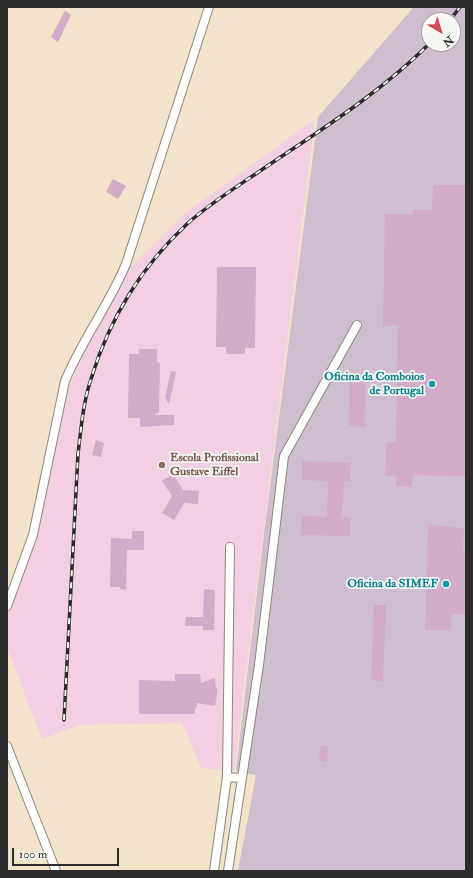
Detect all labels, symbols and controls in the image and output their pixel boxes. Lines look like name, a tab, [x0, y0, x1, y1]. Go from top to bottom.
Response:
north arrow	[421, 12, 461, 52]
text: N	[440, 33, 456, 49]
place label: Oficina da Comboios de Portugal	[324, 370, 424, 398]
marker: Oficina da Comboios de Portugal	[427, 379, 437, 389]
place label: Escola Profissional Gustave Eiffel	[170, 451, 259, 479]
marker: Escola Profissional Gustave Eiffel	[157, 460, 167, 470]
place label: Oficina da SIMEF	[347, 577, 438, 591]
marker: Oficina da SIMEF	[441, 579, 451, 589]
scale bar	[14, 840, 121, 866]
text: 100 m	[19, 847, 47, 862]

